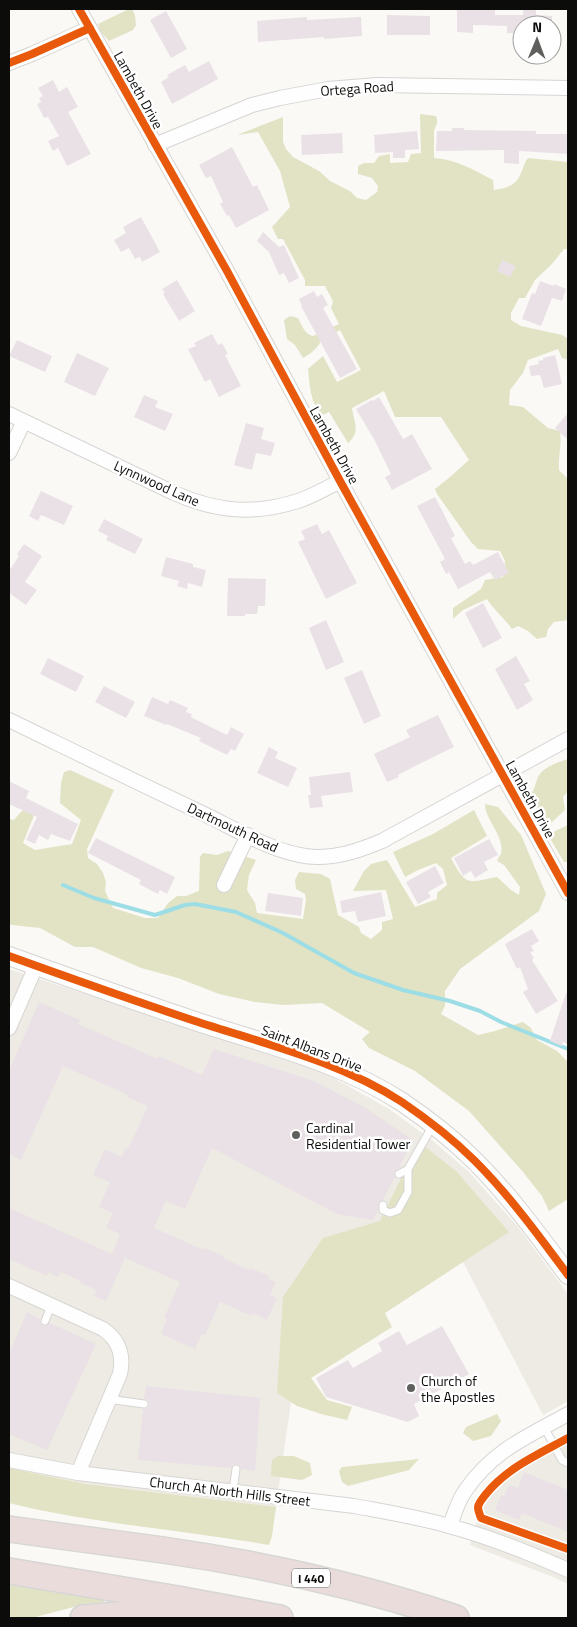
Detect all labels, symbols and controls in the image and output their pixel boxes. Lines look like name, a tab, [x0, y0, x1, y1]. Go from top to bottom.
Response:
north arrow	[512, 15, 562, 65]
text: N	[532, 16, 542, 37]
street label: Lambeth Drive	[109, 47, 169, 133]
street label: Ortega Road	[320, 75, 394, 101]
street label: Lambeth Drive	[305, 402, 365, 488]
street label: Lynnwood Lane	[111, 455, 203, 511]
street label: Lambeth Drive	[501, 756, 561, 842]
street label: Dartmouth Road	[184, 797, 282, 857]
street label: Saint Albans Drive	[258, 1019, 366, 1077]
place label: Cardinal Residential Tower	[306, 1117, 410, 1154]
marker: Cardinal Residential Tower	[290, 1129, 302, 1141]
place label: Church of the Apostles	[421, 1370, 495, 1407]
marker: Church of the Apostles	[405, 1382, 417, 1394]
street label: Church At North Hills Street	[148, 1471, 312, 1511]
road number: I 440	[292, 1569, 330, 1588]

